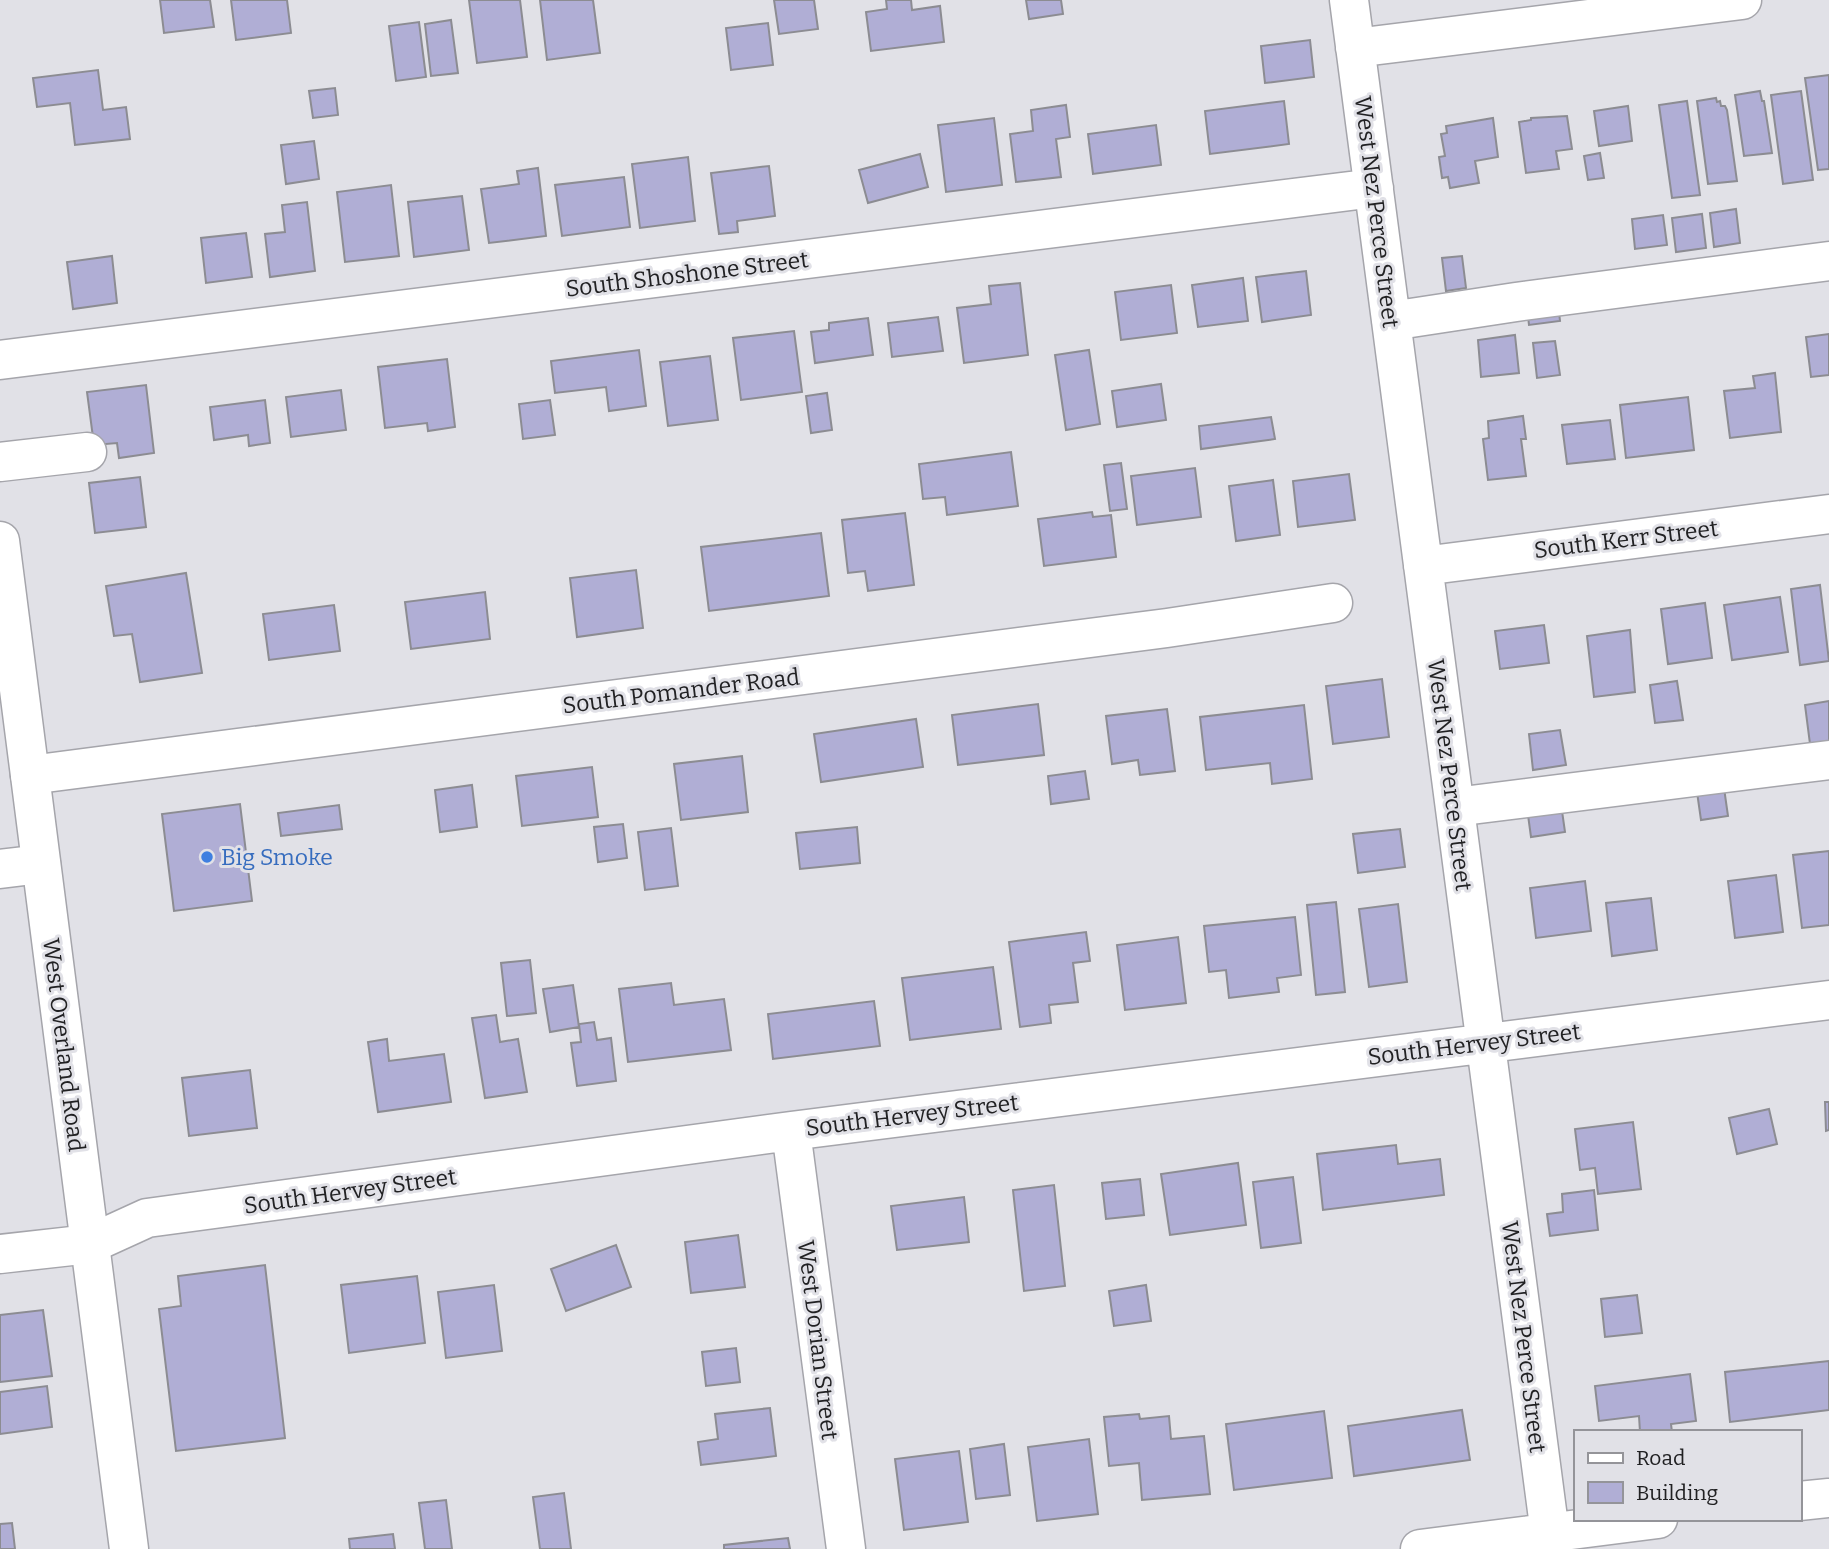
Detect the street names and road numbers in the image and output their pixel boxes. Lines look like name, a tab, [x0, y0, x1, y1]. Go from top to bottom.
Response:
street label: West Nez Perce Street	[1349, 94, 1405, 330]
street label: South Shoshone Street	[564, 245, 810, 303]
street label: South Kerr Street	[1532, 514, 1720, 564]
street label: West Nez Perce Street	[1422, 657, 1478, 893]
street label: South Pomander Road	[561, 663, 802, 719]
street label: West Overland Road	[37, 937, 91, 1154]
street label: South Hervey Street	[1366, 1017, 1582, 1071]
street label: South Hervey Street	[804, 1088, 1020, 1142]
street label: South Hervey Street	[242, 1162, 458, 1220]
street label: West Nez Perce Street	[1496, 1219, 1552, 1455]
street label: West Dorian Street	[792, 1239, 844, 1441]

